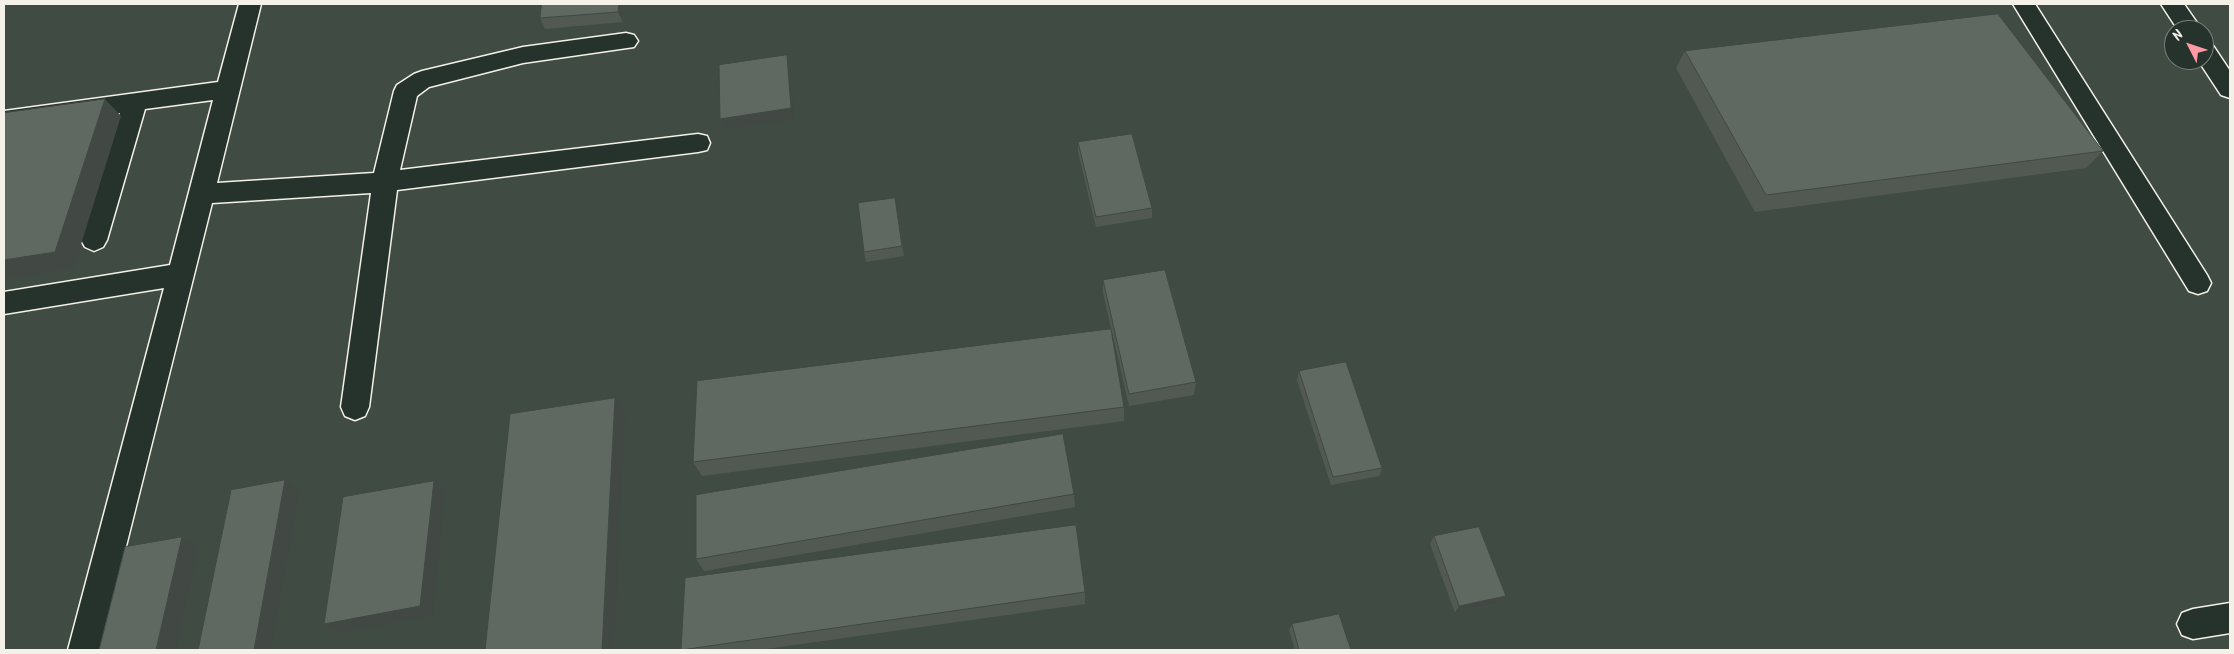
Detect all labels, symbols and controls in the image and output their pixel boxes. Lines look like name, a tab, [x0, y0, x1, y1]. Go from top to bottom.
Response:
north arrow	[2164, 20, 2214, 70]
text: N	[2167, 25, 2190, 46]

